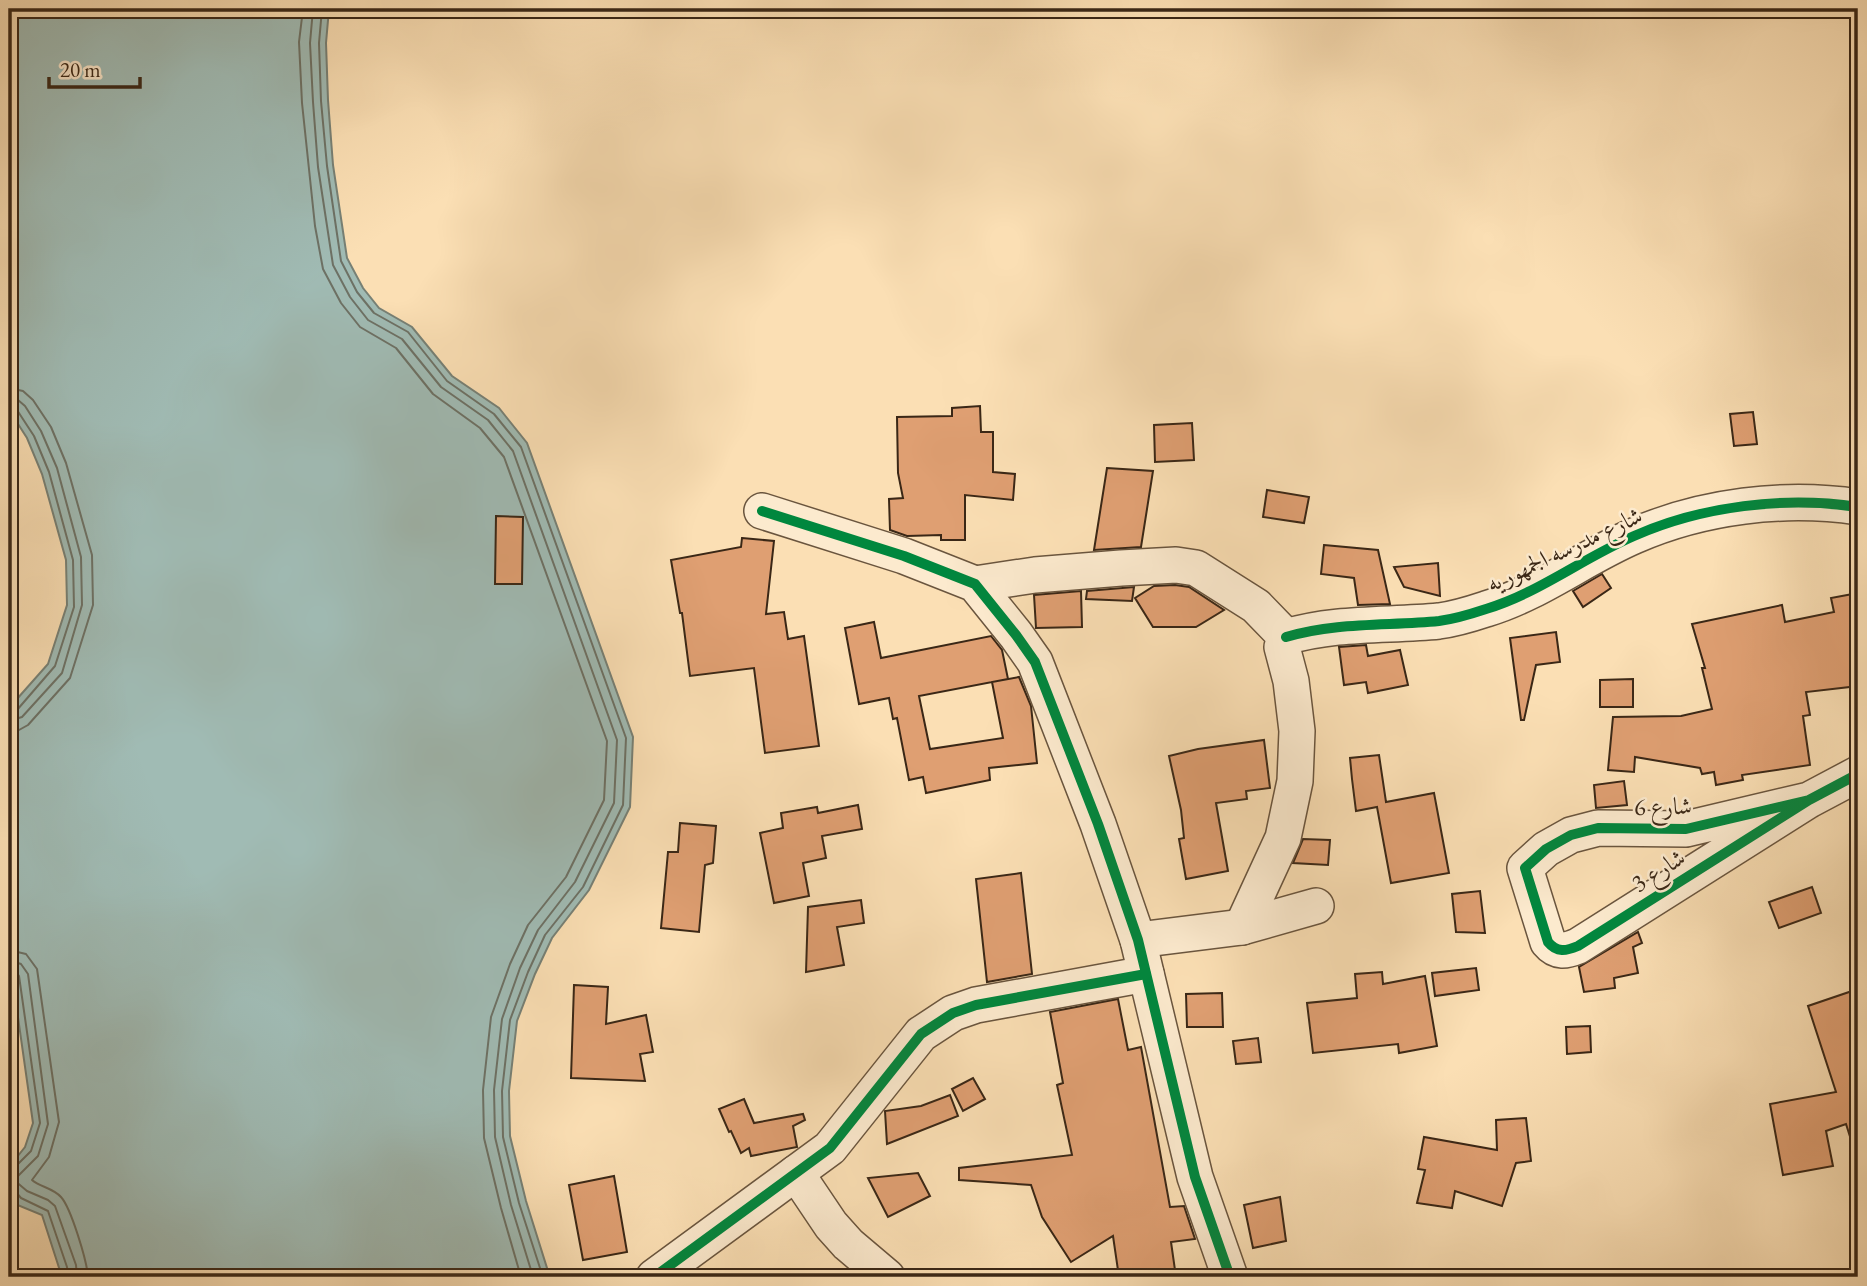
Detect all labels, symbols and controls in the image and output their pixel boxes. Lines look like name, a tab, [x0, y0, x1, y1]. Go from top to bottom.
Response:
scale bar	[49, 46, 140, 90]
text: 20 m	[60, 56, 101, 83]
street label: شارع مدرسه الجمهوريه	[1481, 499, 1649, 603]
street label: شارع 6	[1634, 790, 1692, 827]
street label: شارع 3	[1625, 841, 1693, 903]

